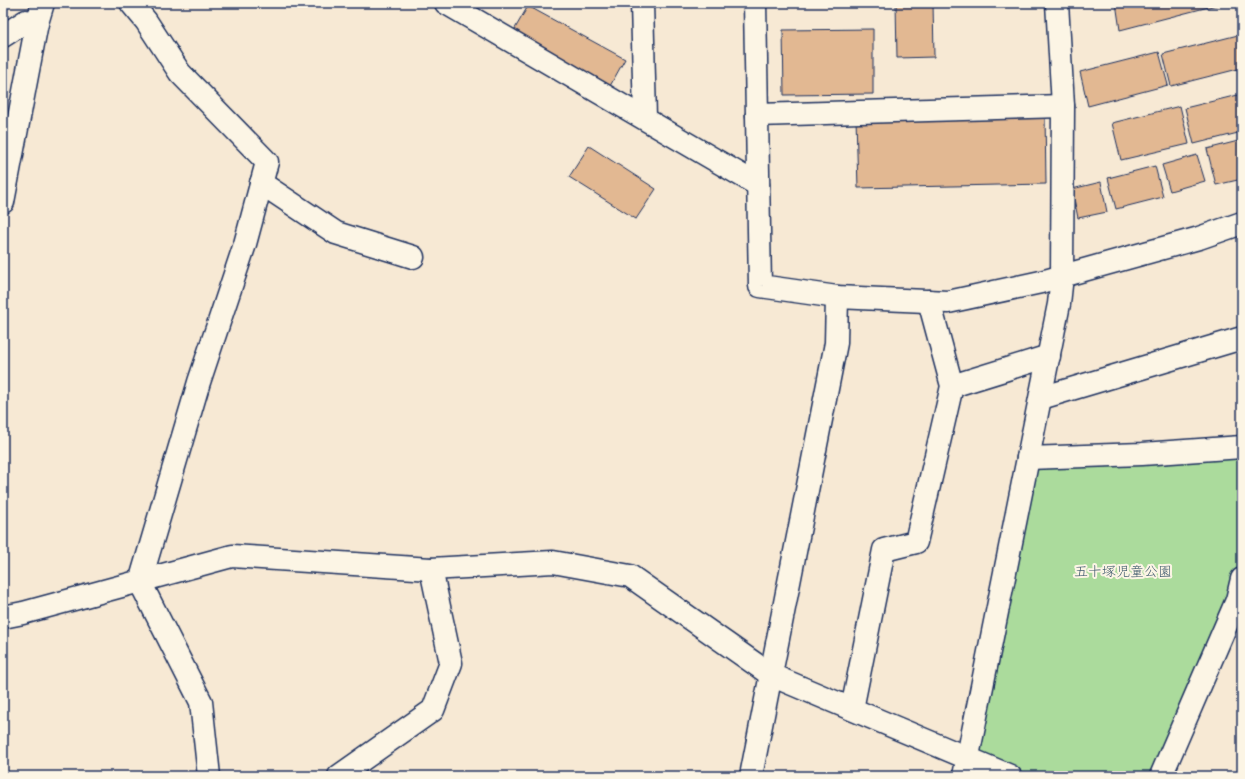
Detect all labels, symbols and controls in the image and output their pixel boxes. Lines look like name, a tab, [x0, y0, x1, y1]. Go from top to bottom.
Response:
park label: 五十塚児童公園	[1074, 562, 1172, 582]

